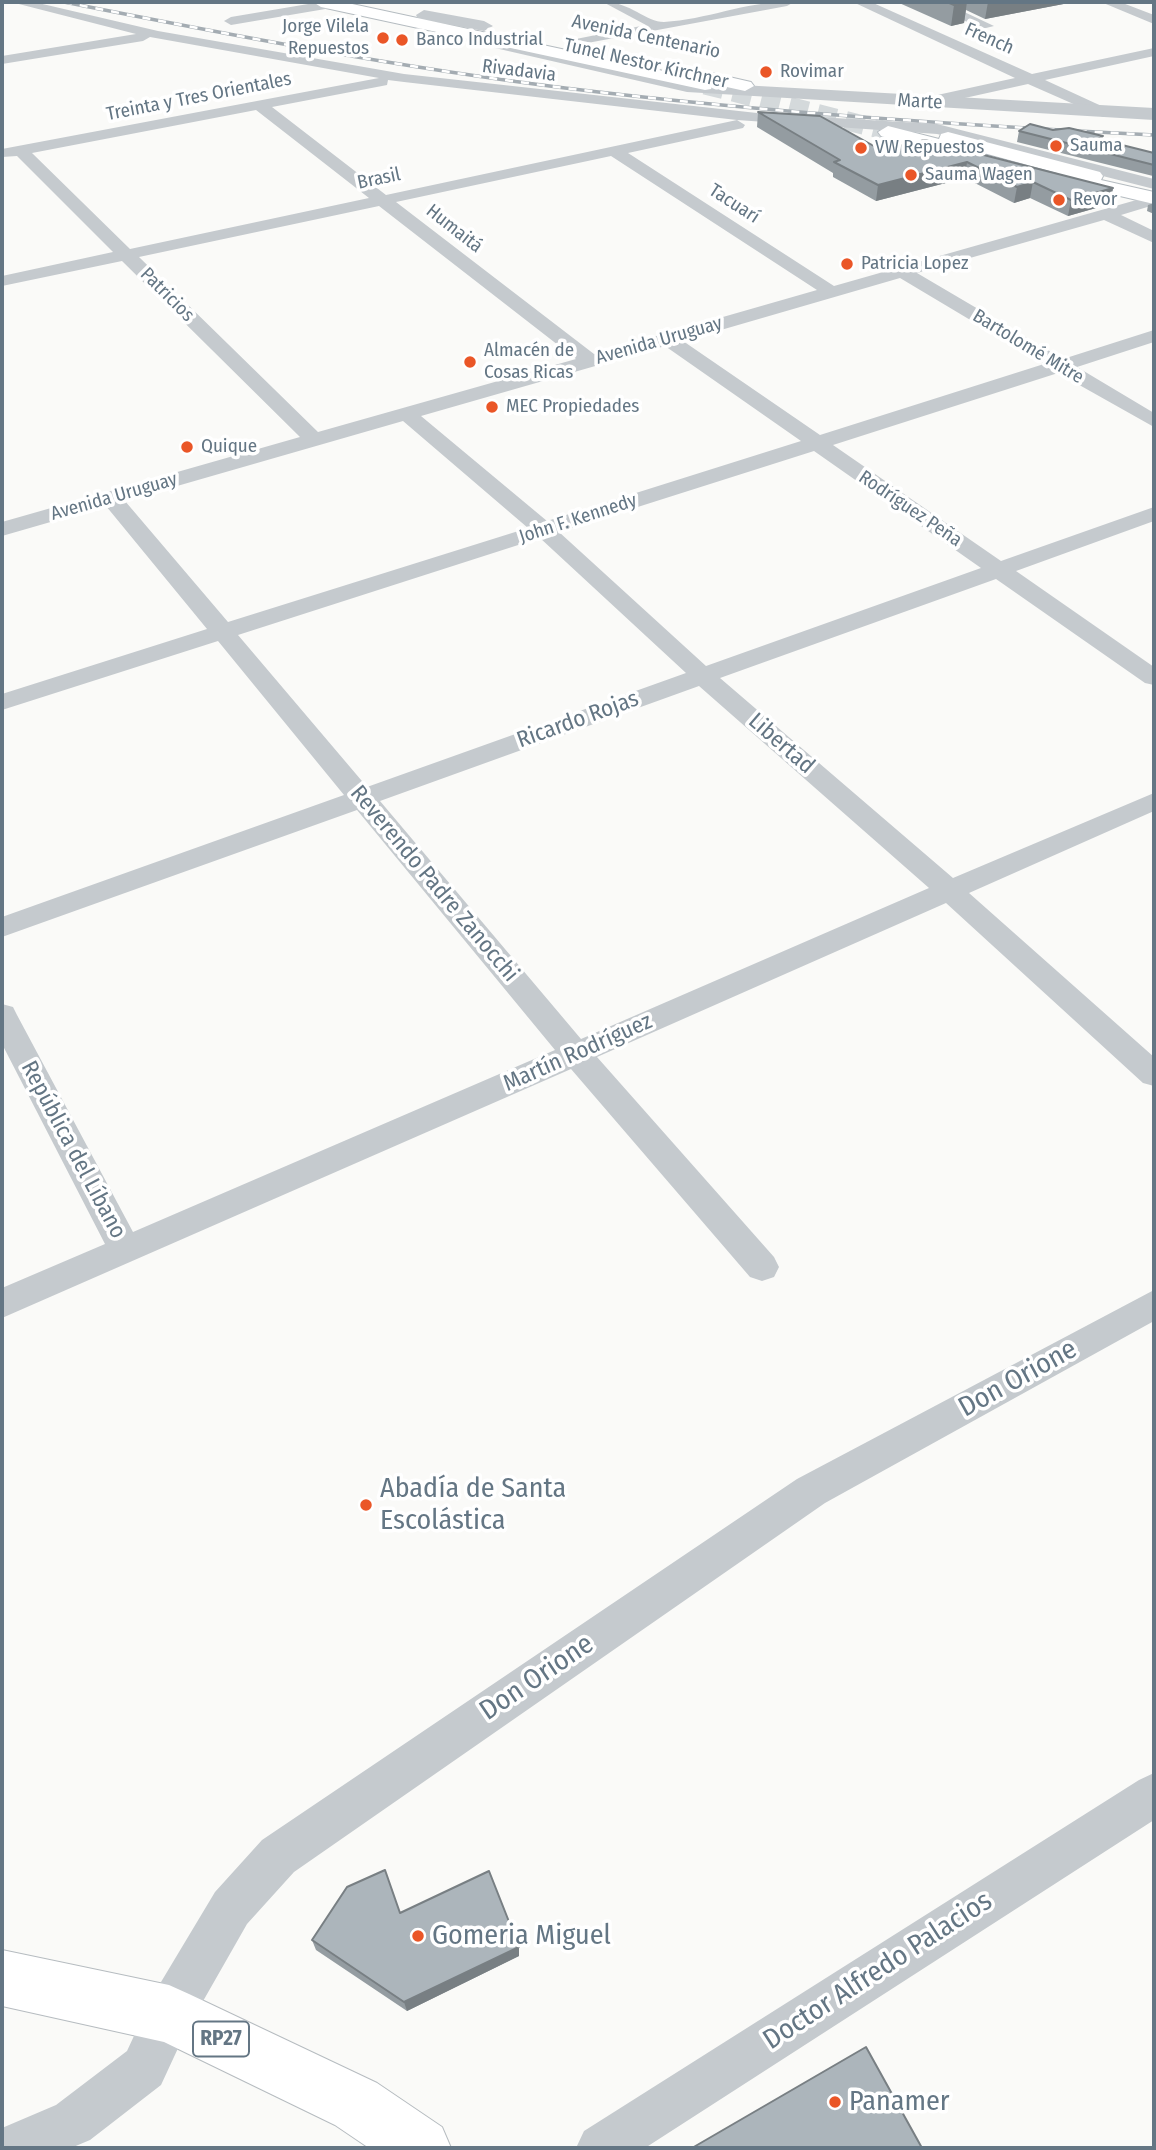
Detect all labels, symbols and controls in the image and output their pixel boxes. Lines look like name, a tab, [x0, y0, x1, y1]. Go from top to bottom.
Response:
street label: Avenida Centenario	[570, 10, 722, 64]
place label: Jorge Vilela Repuestos	[282, 16, 369, 60]
street label: French	[961, 18, 1017, 60]
place label: Banco Industrial	[416, 29, 543, 51]
marker: Jorge Vilela Repuestos	[375, 30, 391, 46]
marker: Banco Industrial	[394, 32, 410, 48]
street label: Tunel Nestor Kirchner	[562, 34, 730, 94]
street label: Rivadavia	[481, 55, 557, 87]
place label: Rovimar	[780, 61, 844, 83]
marker: Rovimar	[758, 64, 774, 80]
street label: Treinta y Tres Orientales	[105, 68, 293, 126]
street label: Marte	[897, 89, 943, 115]
place label: Sauma	[1070, 135, 1123, 157]
place label: VW Repuestos	[875, 137, 984, 159]
marker: Sauma	[1048, 138, 1064, 154]
marker: VW Repuestos	[853, 140, 869, 156]
street label: Brasil	[355, 163, 403, 195]
place label: Sauma Wagen	[925, 164, 1033, 186]
marker: Sauma Wagen	[903, 167, 919, 183]
street label: Tacuarí	[704, 179, 764, 229]
place label: Revor	[1073, 189, 1117, 211]
marker: Revor	[1051, 192, 1067, 208]
street label: Humaitá	[421, 200, 487, 258]
place label: Patricia Lopez	[861, 253, 968, 275]
marker: Patricia Lopez	[839, 256, 855, 272]
street label: Patricios	[135, 263, 199, 327]
street label: Bartolomé Mitre	[968, 305, 1088, 389]
street label: Avenida Uruguay	[593, 312, 725, 370]
place label: Almacén de Cosas Ricas	[484, 340, 574, 384]
marker: Almacén de Cosas Ricas	[462, 354, 478, 370]
place label: MEC Propiedades	[506, 396, 639, 418]
marker: MEC Propiedades	[484, 399, 500, 415]
place label: Quique	[201, 436, 257, 458]
marker: Quique	[179, 439, 195, 455]
street label: Rodríguez Peña	[854, 466, 966, 552]
street label: Avenida Uruguay	[48, 468, 180, 526]
street label: John F. Kennedy	[516, 489, 640, 549]
street label: Ricardo Rojas	[513, 685, 643, 755]
street label: Libertad	[742, 708, 820, 780]
street label: Reverendo Padre Zanocchi	[344, 780, 524, 988]
street label: Martín Rodríguez	[499, 1008, 657, 1098]
street label: República del Líbano	[15, 1057, 131, 1243]
street label: Don Orione	[953, 1333, 1083, 1425]
place label: Abadía de Santa Escolástica	[380, 1472, 566, 1538]
marker: Abadía de Santa Escolástica	[358, 1497, 374, 1513]
street label: Don Orione	[474, 1628, 600, 1728]
street label: Doctor Alfredo Palacios	[757, 1884, 999, 2058]
place label: Gomeria Miguel	[432, 1919, 611, 1953]
marker: Gomeria Miguel	[410, 1928, 426, 1944]
road number: RP27	[193, 2022, 249, 2056]
place label: Panamer	[849, 2085, 950, 2119]
marker: Panamer	[827, 2094, 843, 2110]

